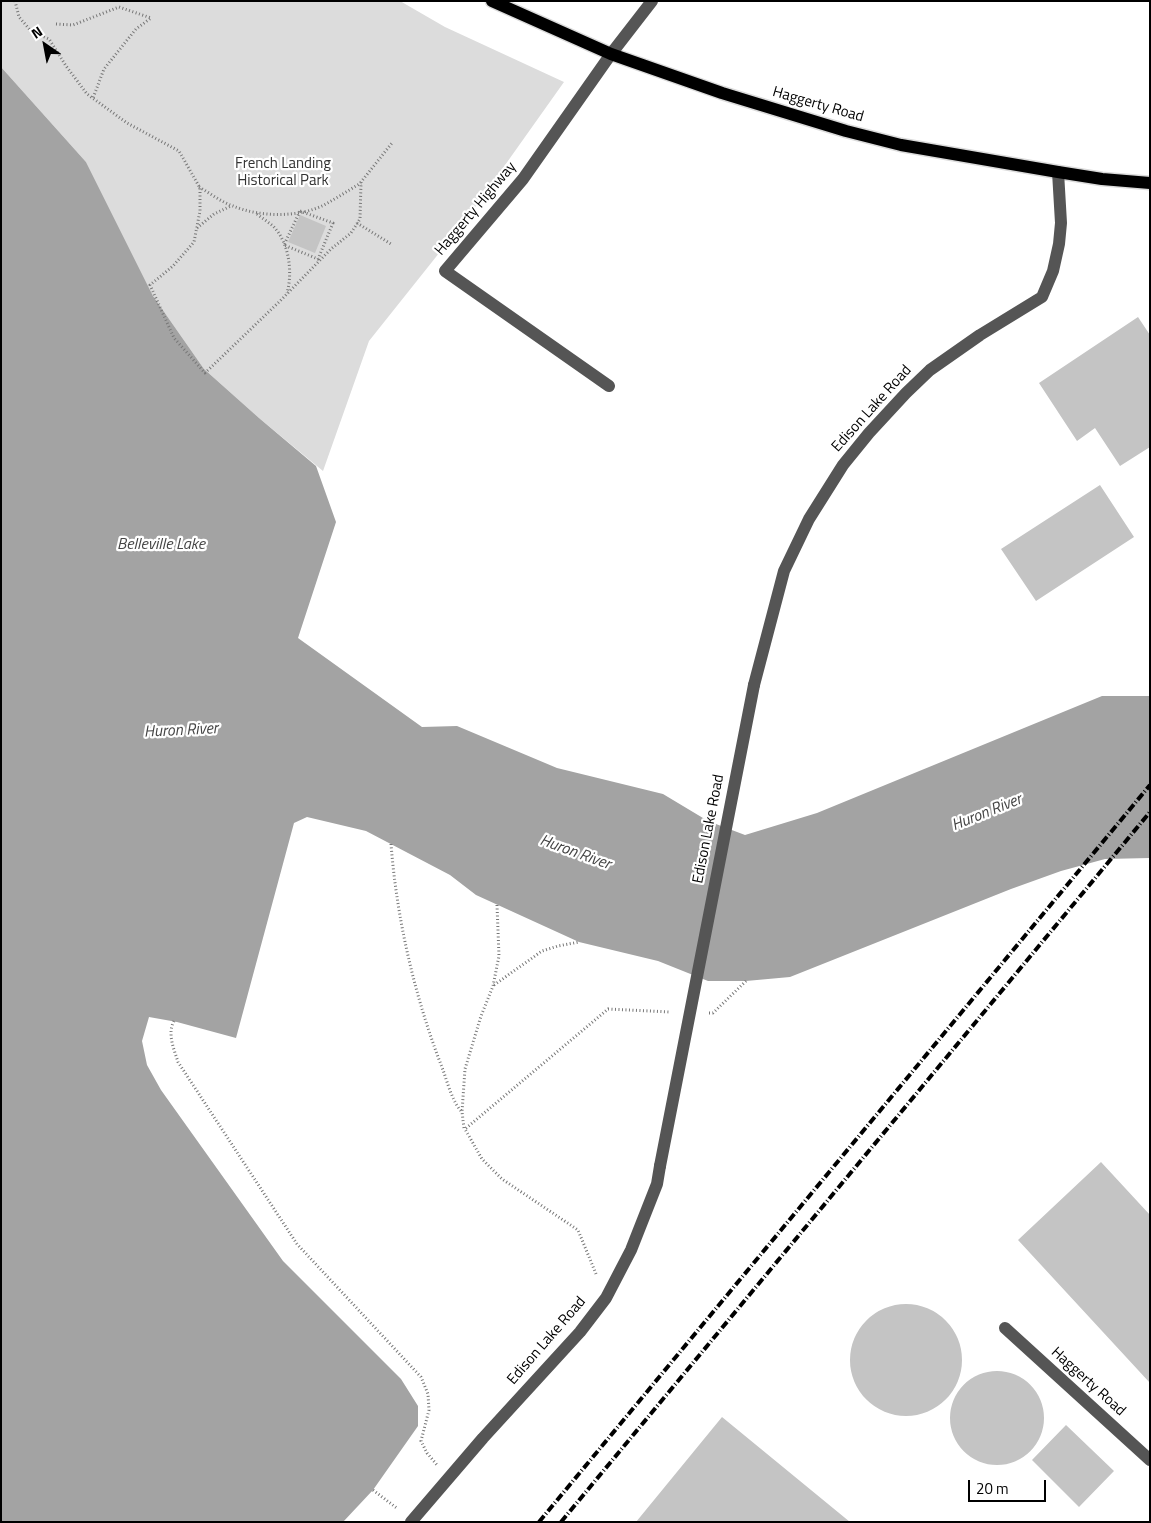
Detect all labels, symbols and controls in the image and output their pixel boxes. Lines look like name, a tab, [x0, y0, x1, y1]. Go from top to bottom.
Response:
north arrow	[20, 20, 70, 70]
text: N	[27, 21, 46, 43]
street label: Haggerty Road	[770, 83, 866, 127]
park label: French Landing Historical Park	[235, 155, 331, 190]
street label: Haggerty Highway	[432, 158, 520, 260]
street label: Edison Lake Road	[828, 362, 916, 456]
water label: Belleville Lake	[117, 535, 205, 555]
water label: Huron River	[144, 719, 218, 743]
street label: Edison Lake Road	[690, 773, 728, 885]
water label: Huron River	[949, 790, 1025, 836]
water label: Huron River	[537, 831, 613, 875]
street label: Edison Lake Road	[504, 1293, 590, 1389]
street label: Haggerty Road	[1047, 1344, 1129, 1420]
scale bar	[971, 1470, 1048, 1502]
text: 20 m	[976, 1477, 1009, 1500]

